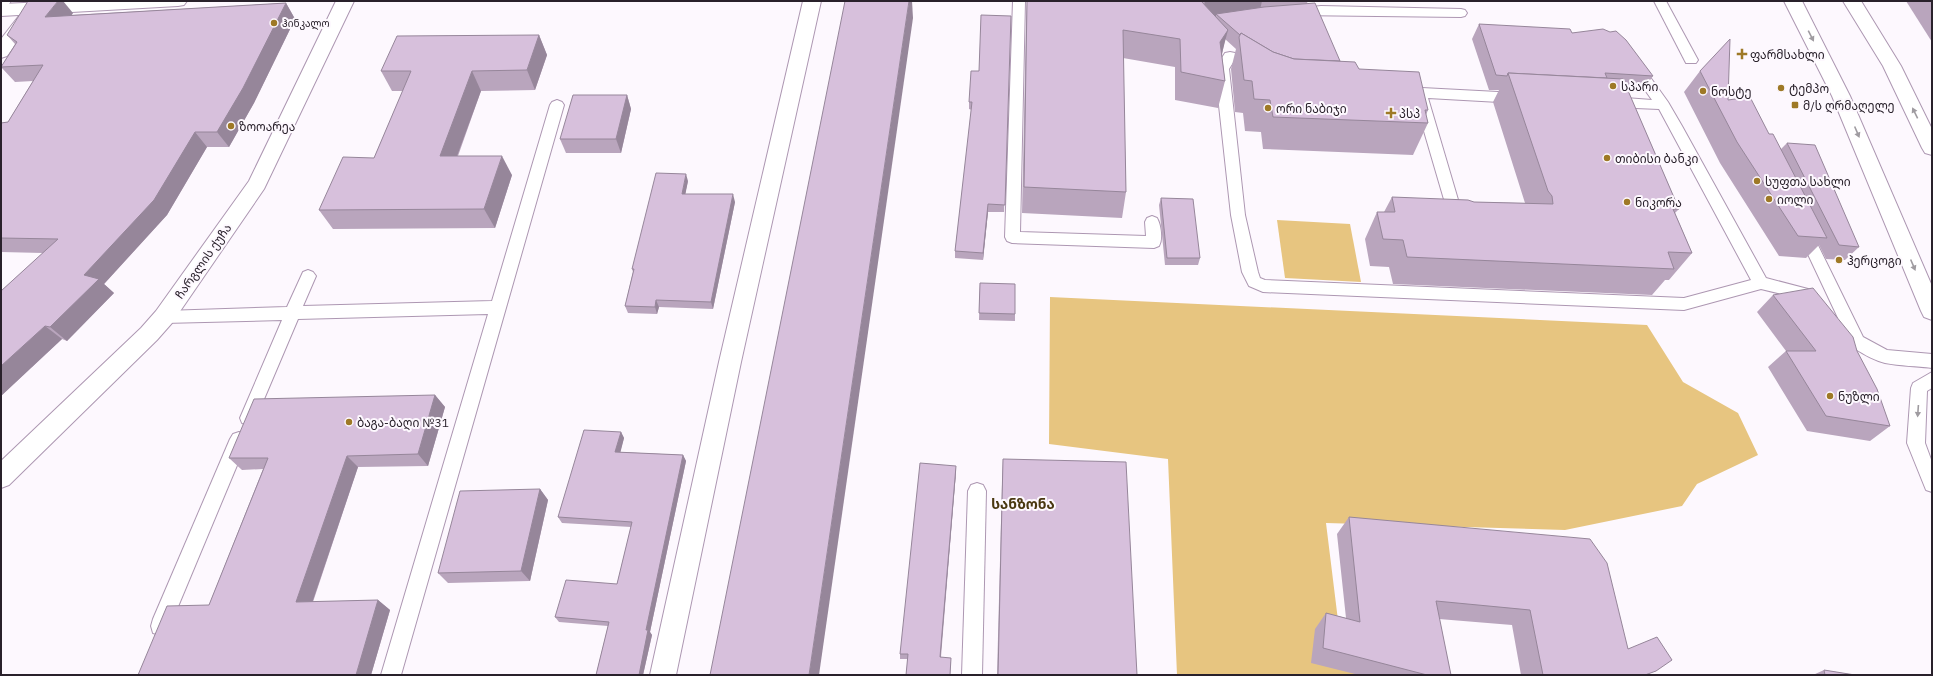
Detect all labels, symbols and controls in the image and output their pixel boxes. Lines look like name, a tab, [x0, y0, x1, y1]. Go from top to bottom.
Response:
place label: ჰინკალო	[282, 17, 330, 30]
marker: ჰინკალო	[269, 18, 279, 28]
one-way arrow	[1807, 30, 1814, 42]
place label: ფარმსახლი	[1750, 47, 1825, 63]
marker: ფარმსახლი	[1737, 49, 1747, 59]
place label: სპარი	[1621, 79, 1658, 94]
marker: სპარი	[1608, 81, 1618, 91]
place label: ტემპო	[1789, 81, 1829, 96]
marker: ტემპო	[1776, 83, 1786, 93]
place label: ნოსტე	[1711, 84, 1751, 99]
marker: ნოსტე	[1698, 86, 1708, 96]
place label: მ/ს ღრმაღელე	[1803, 98, 1895, 114]
marker: მ/ს ღრმაღელე	[1790, 100, 1800, 110]
place label: ორი ნაბიჯი	[1276, 101, 1347, 116]
marker: ორი ნაბიჯი	[1263, 103, 1273, 113]
place label: პსპ	[1399, 106, 1420, 121]
one-way arrow	[1912, 107, 1918, 119]
marker: პსპ	[1386, 108, 1396, 118]
place label: ზოოარეა	[239, 119, 295, 134]
marker: ზოოარეა	[226, 121, 236, 131]
one-way arrow	[1853, 126, 1860, 138]
place label: თიბისი ბანკი	[1615, 151, 1699, 166]
marker: თიბისი ბანკი	[1602, 153, 1612, 163]
place label: სუფთა სახლი	[1765, 174, 1851, 190]
marker: სუფთა სახლი	[1752, 176, 1762, 186]
place label: იოლი	[1777, 192, 1814, 208]
marker: იოლი	[1764, 194, 1774, 204]
place label: ნიკორა	[1635, 195, 1682, 210]
marker: ნიკორა	[1622, 197, 1632, 207]
street label: ჩარგლის ქუჩა	[172, 221, 235, 302]
place label: ჰერცოგი	[1847, 253, 1902, 268]
marker: ჰერცოგი	[1834, 255, 1844, 265]
one-way arrow	[1910, 259, 1916, 271]
place label: ნუზლი	[1838, 389, 1880, 405]
marker: ნუზლი	[1825, 391, 1835, 401]
one-way arrow	[1914, 405, 1921, 417]
place label: ბაგა-ბაღი №31	[357, 415, 449, 431]
marker: ბაგა-ბაღი №31	[344, 417, 354, 427]
district label: სანზონა	[991, 495, 1055, 513]

